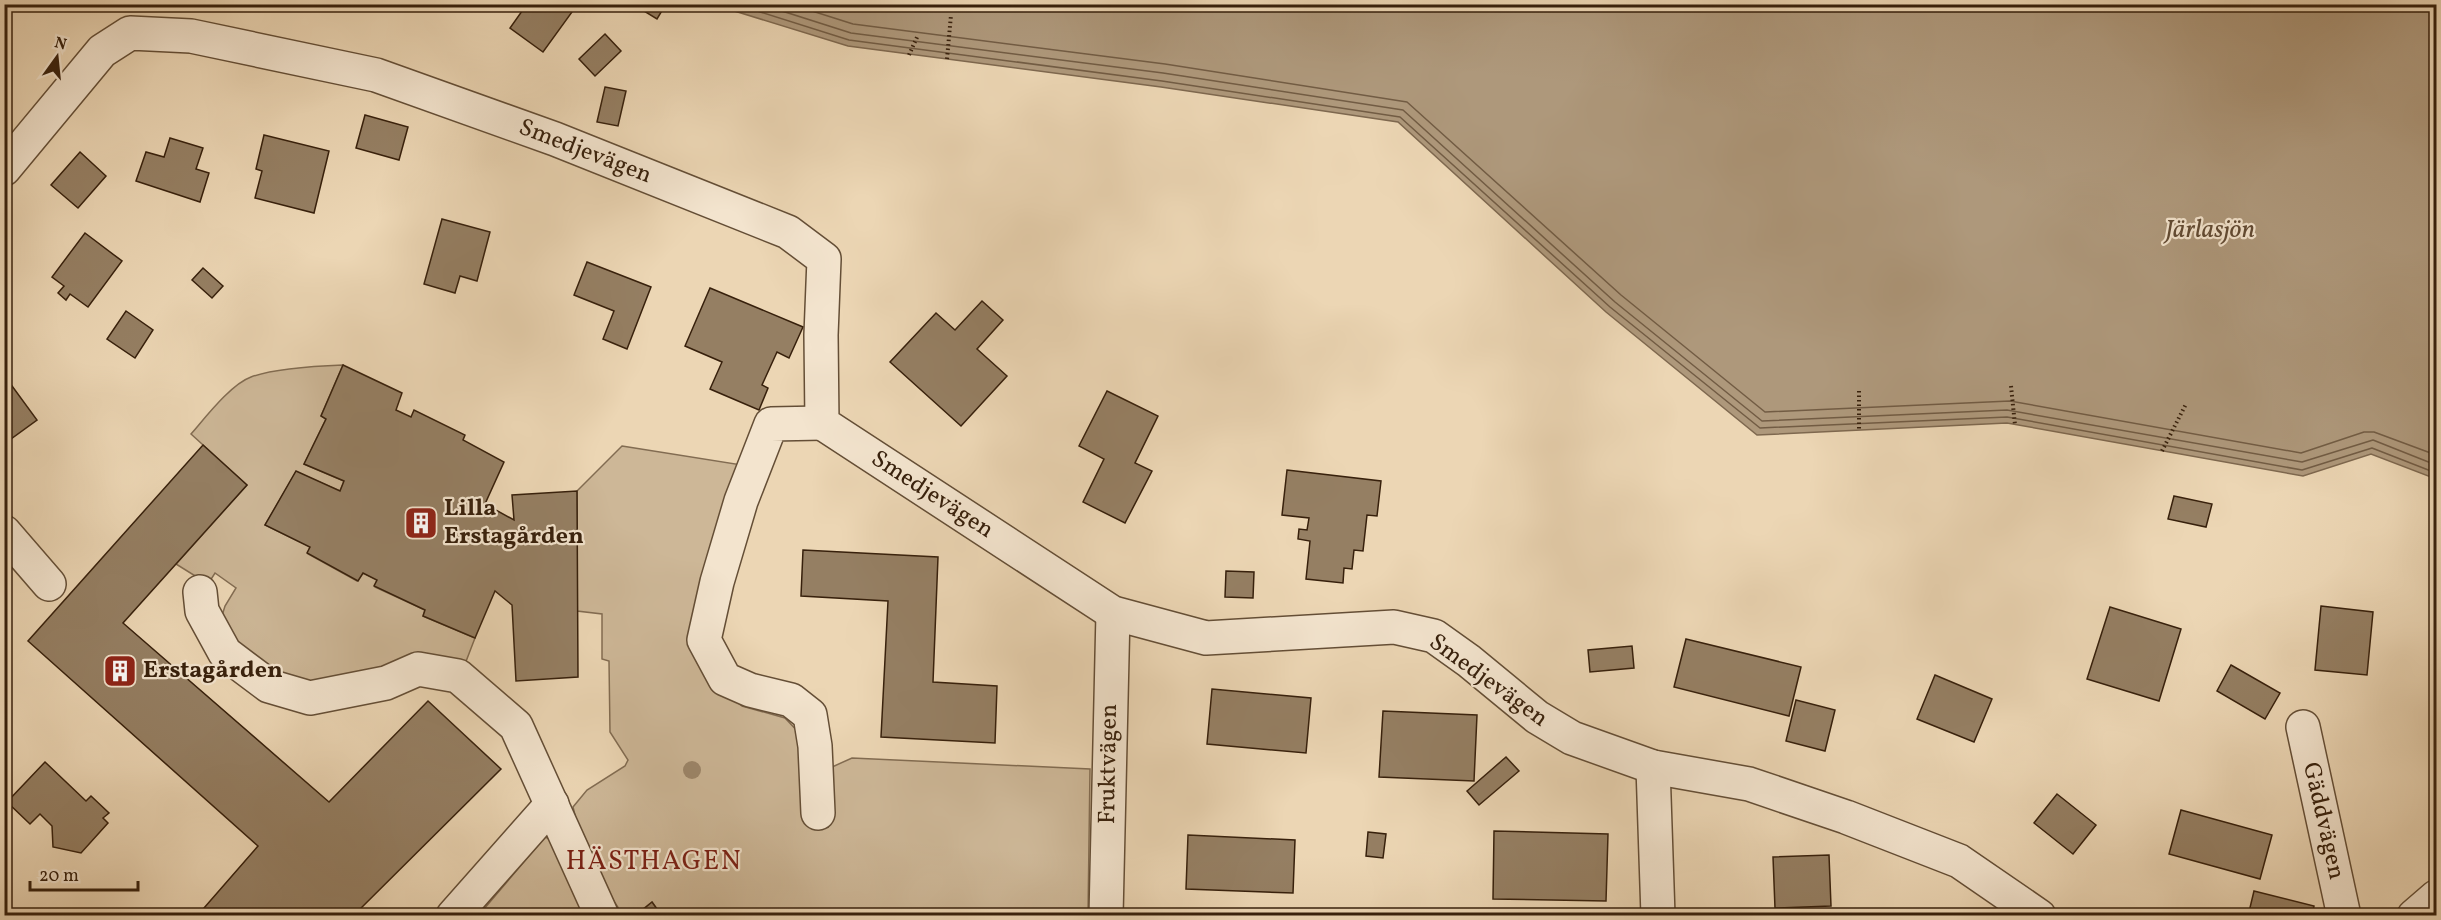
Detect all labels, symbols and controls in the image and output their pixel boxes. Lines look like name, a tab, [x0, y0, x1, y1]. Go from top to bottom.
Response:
north arrow	[27, 27, 87, 87]
text: N	[52, 32, 69, 57]
street label: Smedjevägen	[514, 111, 656, 193]
water label: Järlasjön	[2162, 212, 2255, 248]
street label: Smedjevägen	[864, 443, 1000, 547]
place label: Lilla Erstagården	[444, 492, 584, 554]
building icon: Lilla Erstagården	[403, 505, 439, 541]
street label: Smedjevägen	[1421, 626, 1555, 736]
building icon: Erstagården	[102, 653, 138, 689]
place label: Erstagården	[143, 654, 283, 688]
street label: Fruktvägen	[1091, 703, 1127, 825]
street label: Gäddvägen	[2293, 759, 2353, 883]
district label: HÄSTHAGEN	[566, 843, 742, 881]
scale bar	[30, 854, 138, 892]
text: 20 m	[39, 864, 79, 889]

